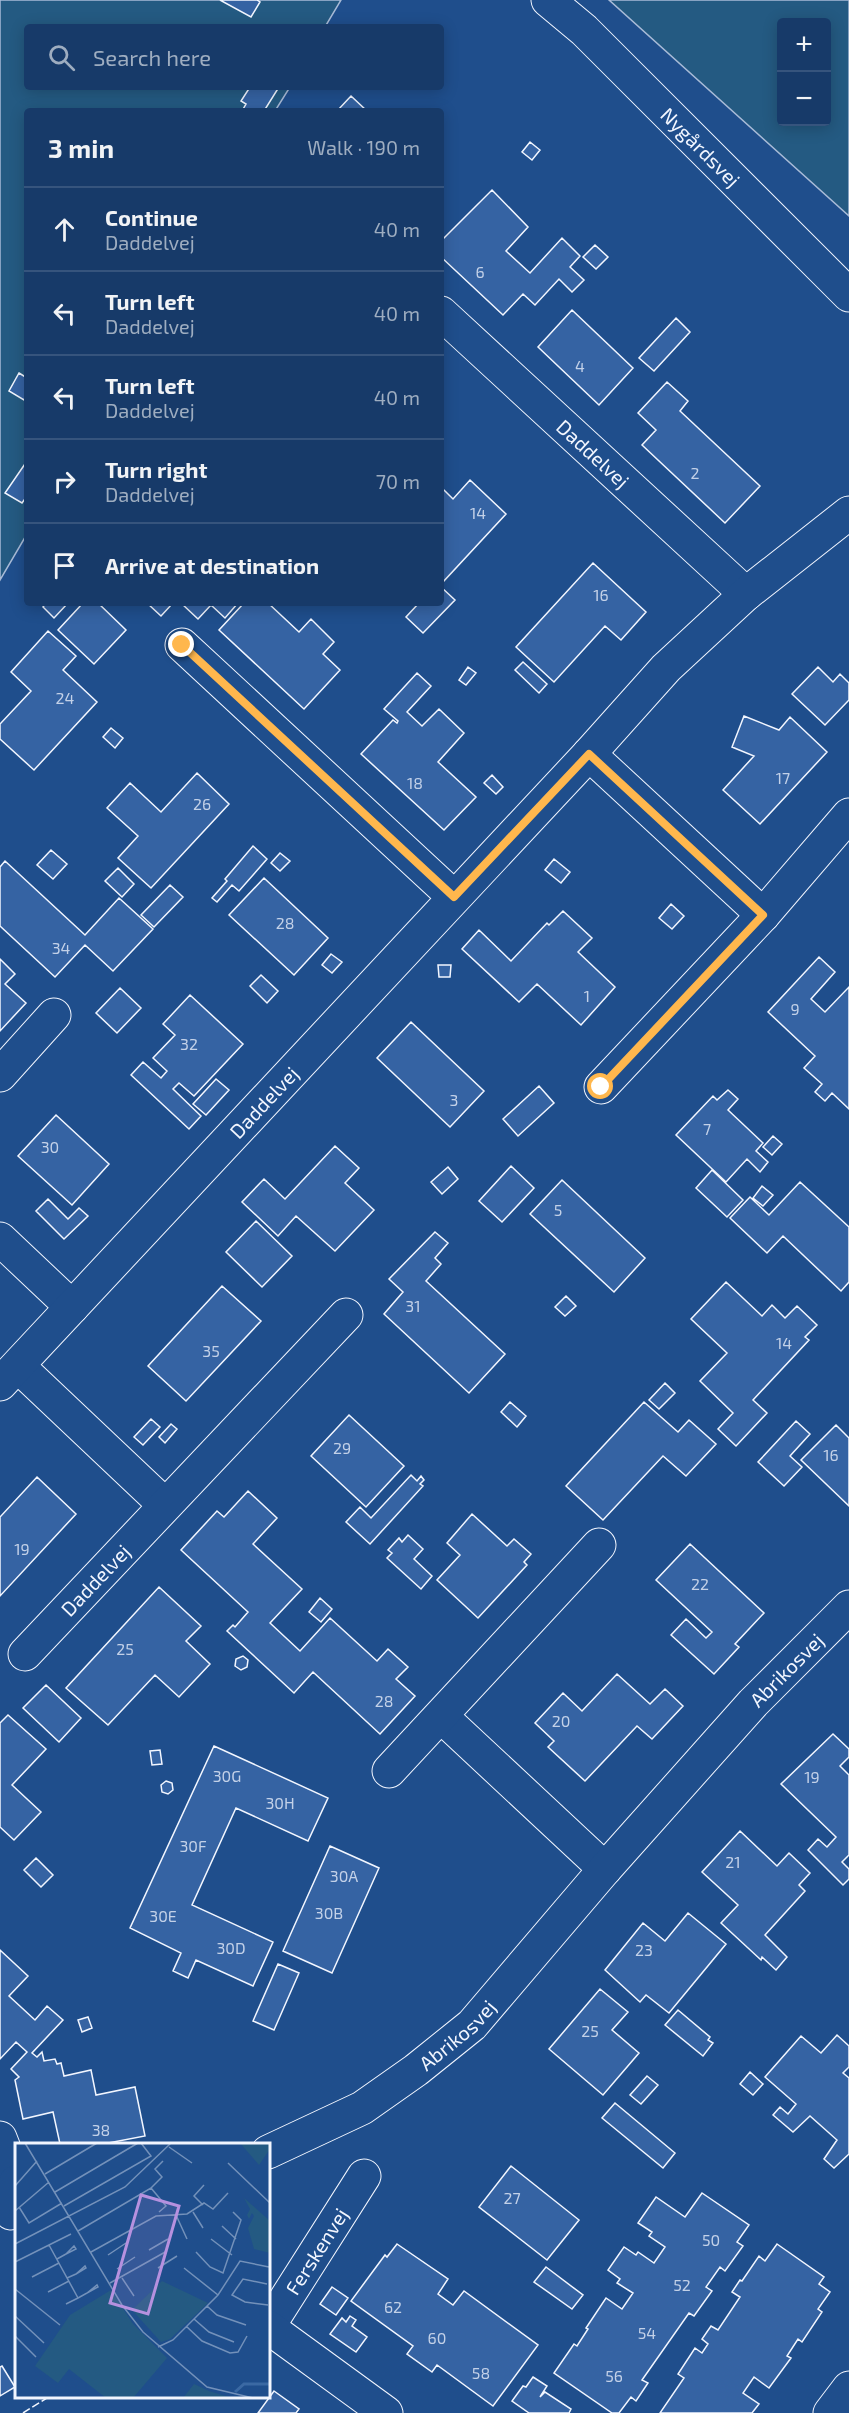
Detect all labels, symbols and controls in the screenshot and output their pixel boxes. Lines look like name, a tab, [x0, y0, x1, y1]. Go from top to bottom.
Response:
map controls	[777, 18, 831, 126]
button: +	[777, 18, 831, 72]
search box	[24, 24, 444, 90]
icon: search	[45, 41, 78, 74]
text: Search here	[93, 44, 211, 70]
button: −	[777, 72, 831, 126]
street label: Nygårdsvej	[656, 102, 745, 191]
text: 3 min	[48, 132, 114, 163]
text: Walk · 190 m	[307, 135, 420, 159]
text: Continue	[105, 204, 198, 230]
icon: ahead	[48, 213, 81, 246]
text: 40 m	[374, 217, 420, 241]
text: Daddelvej	[105, 230, 195, 254]
house number: 6	[475, 262, 485, 281]
text: Turn left	[105, 288, 194, 314]
icon: left	[48, 297, 81, 330]
text: 40 m	[374, 301, 420, 325]
text: Daddelvej	[105, 314, 195, 338]
house number: 4	[575, 356, 585, 375]
text: Turn left	[105, 372, 194, 398]
icon: left	[48, 381, 81, 414]
text: 40 m	[374, 385, 420, 409]
text: Daddelvej	[105, 398, 195, 422]
street label: Daddelvej	[552, 414, 634, 492]
text: Turn right	[105, 456, 207, 482]
house number: 2	[691, 463, 700, 482]
icon: right	[48, 465, 81, 498]
text: 70 m	[376, 469, 420, 493]
text: Daddelvej	[105, 482, 195, 506]
house number: 14	[470, 503, 486, 522]
icon: arrive	[48, 549, 81, 582]
text: Arrive at destination	[105, 552, 319, 578]
house number: 16	[593, 585, 609, 604]
route end	[168, 631, 194, 657]
house number: 24	[56, 688, 75, 707]
house number: 17	[776, 768, 790, 787]
house number: 18	[407, 773, 423, 792]
house number: 26	[193, 794, 211, 813]
house number: 28	[276, 913, 294, 932]
house number: 34	[52, 938, 71, 957]
house number: 1	[584, 986, 590, 1005]
house number: 9	[790, 999, 800, 1018]
house number: 32	[180, 1034, 198, 1053]
street label: Daddelvej	[224, 1061, 303, 1143]
route start	[587, 1073, 613, 1099]
house number: 3	[450, 1090, 458, 1109]
house number: 7	[703, 1119, 711, 1138]
house number: 30	[41, 1137, 59, 1156]
house number: 5	[554, 1200, 562, 1219]
house number: 31	[405, 1296, 421, 1315]
house number: 14	[776, 1333, 792, 1352]
house number: 35	[202, 1341, 220, 1360]
house number: 29	[333, 1438, 351, 1457]
house number: 16	[823, 1445, 839, 1464]
house number: 19	[14, 1539, 30, 1558]
street label: Daddelvej	[56, 1539, 135, 1621]
house number: 22	[691, 1574, 709, 1593]
street label: Abrikosvej	[744, 1628, 828, 1712]
house number: 25	[116, 1639, 134, 1658]
house number: 28	[375, 1691, 393, 1710]
house number: 20	[552, 1711, 570, 1730]
house number: 30G	[213, 1766, 241, 1785]
house number: 19	[804, 1767, 820, 1786]
house number: 30H	[265, 1793, 295, 1812]
house number: 30F	[179, 1836, 207, 1855]
house number: 21	[725, 1852, 741, 1871]
house number: 30A	[330, 1866, 358, 1885]
house number: 30B	[315, 1903, 343, 1922]
house number: 30E	[149, 1906, 177, 1925]
house number: 30D	[216, 1938, 246, 1957]
house number: 23	[635, 1940, 653, 1959]
street label: Abrikosvej	[414, 1995, 500, 2075]
house number: 25	[581, 2021, 599, 2040]
house number: 38	[92, 2120, 110, 2139]
inset map	[15, 2143, 270, 2398]
house number: 27	[503, 2188, 521, 2207]
street label: Ferskenvej	[280, 2203, 353, 2299]
house number: 50	[702, 2230, 720, 2249]
house number: 52	[673, 2275, 691, 2294]
house number: 62	[384, 2297, 402, 2316]
house number: 54	[638, 2323, 656, 2342]
house number: 60	[428, 2328, 446, 2347]
house number: 58	[472, 2363, 490, 2382]
house number: 56	[605, 2366, 623, 2385]

